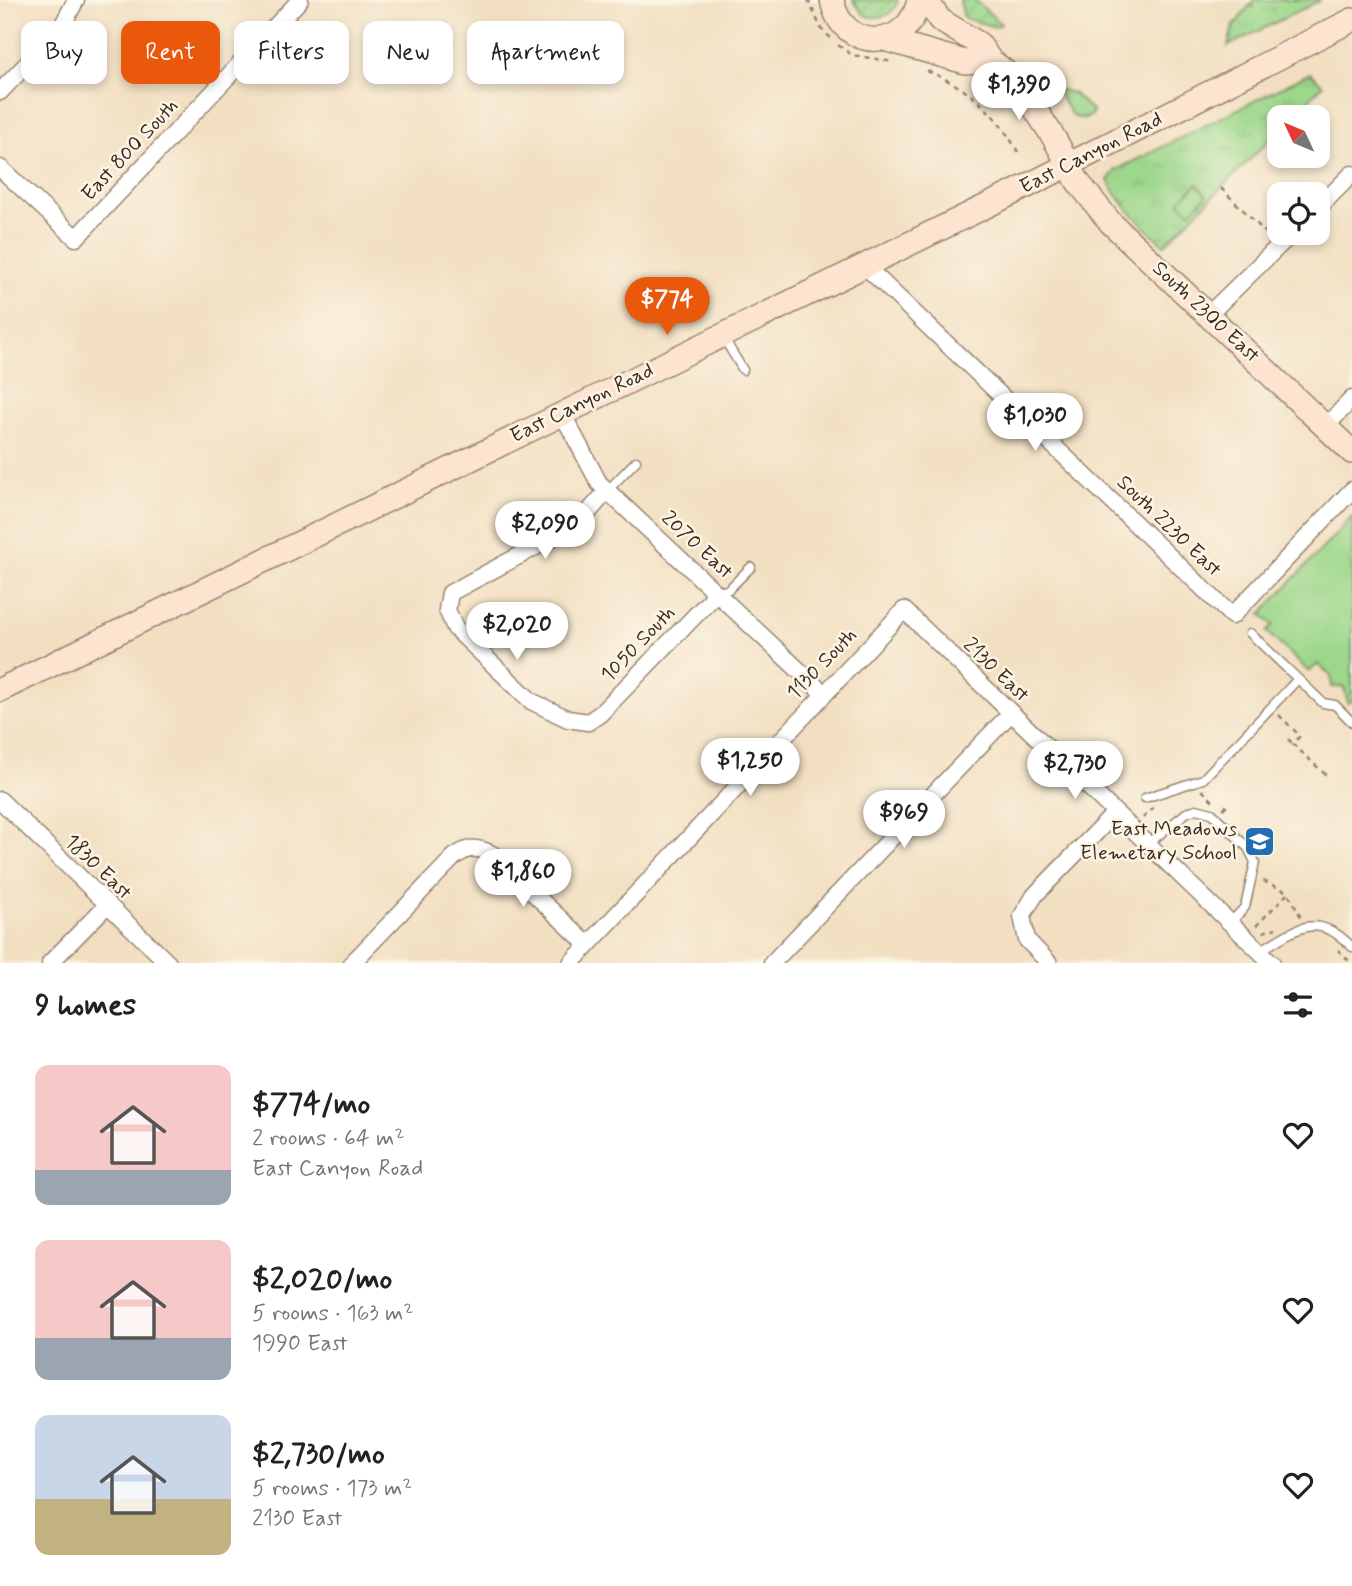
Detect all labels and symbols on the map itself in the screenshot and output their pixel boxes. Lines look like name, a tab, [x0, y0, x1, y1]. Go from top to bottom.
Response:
pin: $1,390	[962, 62, 1076, 122]
street label: East 800 South	[75, 93, 185, 207]
street label: East Canyon Road	[1015, 105, 1167, 201]
north arrow	[1267, 105, 1330, 168]
street label: South 2300 East	[1146, 255, 1266, 369]
pin: $774	[626, 278, 708, 337]
street label: East Canyon Road	[506, 356, 658, 450]
pin: $1,030	[978, 393, 1092, 453]
street label: South 2230 East	[1110, 469, 1228, 584]
pin: $2,090	[488, 502, 602, 561]
street label: 2070 East	[655, 505, 739, 586]
street label: 1050 South	[595, 600, 681, 688]
pin: $2,020	[460, 602, 574, 662]
street label: 1130 South	[781, 622, 863, 706]
street label: 2130 East	[957, 631, 1036, 709]
pin: $1,250	[693, 738, 807, 798]
pin: $2,730	[1018, 742, 1132, 801]
pin: $969	[863, 790, 945, 850]
place label: East Meadows Elemetary School	[1080, 815, 1237, 867]
school or university icon: East Meadows Elemetary School	[1243, 824, 1277, 858]
street label: 1830 East	[58, 828, 138, 907]
pin: $1,860	[466, 850, 580, 909]

